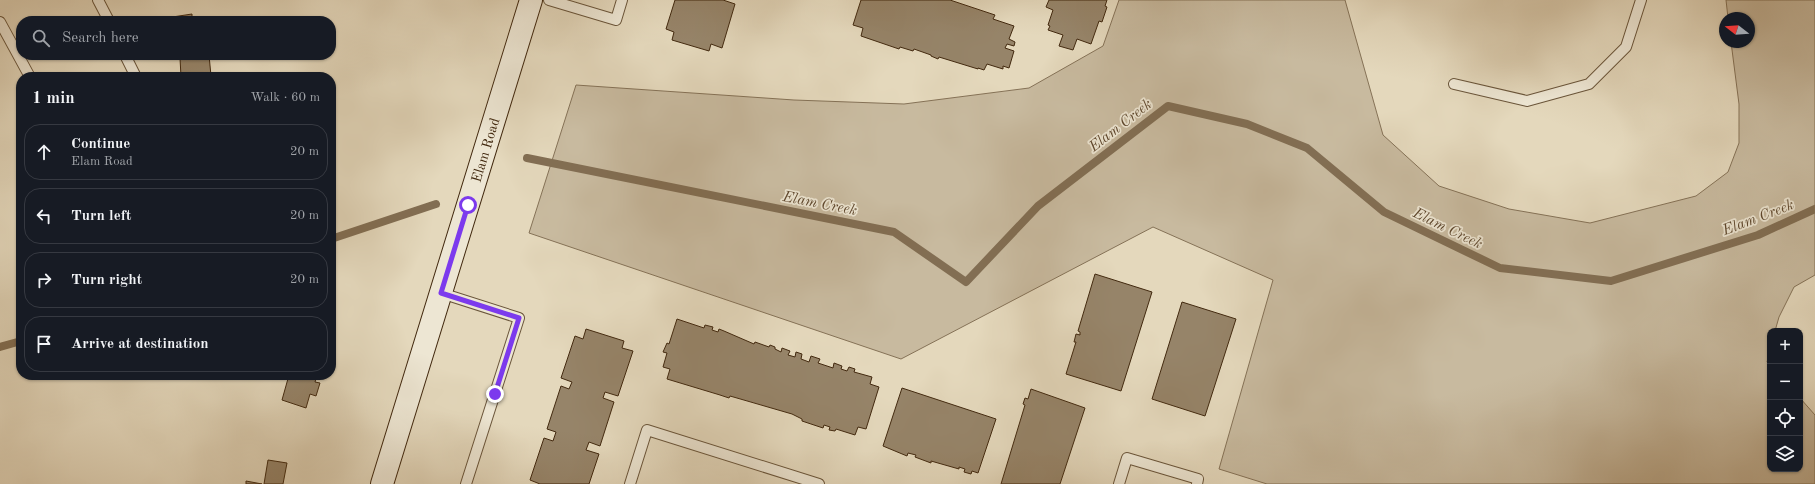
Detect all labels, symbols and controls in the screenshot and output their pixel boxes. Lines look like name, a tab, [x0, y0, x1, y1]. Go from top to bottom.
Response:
north arrow	[1719, 12, 1755, 48]
search box	[16, 16, 336, 60]
icon: search	[30, 27, 52, 49]
text: Search here	[62, 31, 139, 46]
text: 1 min	[32, 90, 75, 107]
text: Walk · 60 m	[251, 91, 320, 104]
water label: Elam Creek	[1086, 97, 1155, 156]
street label: Elam Road	[470, 116, 502, 184]
text: Continue	[71, 137, 130, 152]
icon: ahead	[33, 141, 55, 163]
text: 20 m	[290, 145, 319, 158]
text: Elam Road	[71, 155, 133, 168]
water label: Elam Creek	[780, 190, 858, 219]
route start	[459, 196, 477, 214]
water label: Elam Creek	[1720, 198, 1796, 239]
icon: left	[33, 205, 55, 227]
water label: Elam Creek	[1409, 206, 1484, 253]
text: Turn left	[71, 209, 131, 224]
text: 20 m	[290, 209, 319, 222]
icon: right	[33, 269, 55, 291]
text: Turn right	[71, 273, 142, 288]
text: 20 m	[290, 273, 319, 286]
map controls	[1767, 328, 1803, 472]
button: +	[1767, 328, 1803, 364]
icon: arrive	[33, 333, 55, 355]
text: Arrive at destination	[71, 337, 209, 352]
button: −	[1767, 364, 1803, 400]
route end	[486, 385, 504, 403]
button: locate	[1767, 400, 1803, 436]
button: layers	[1767, 436, 1803, 472]

